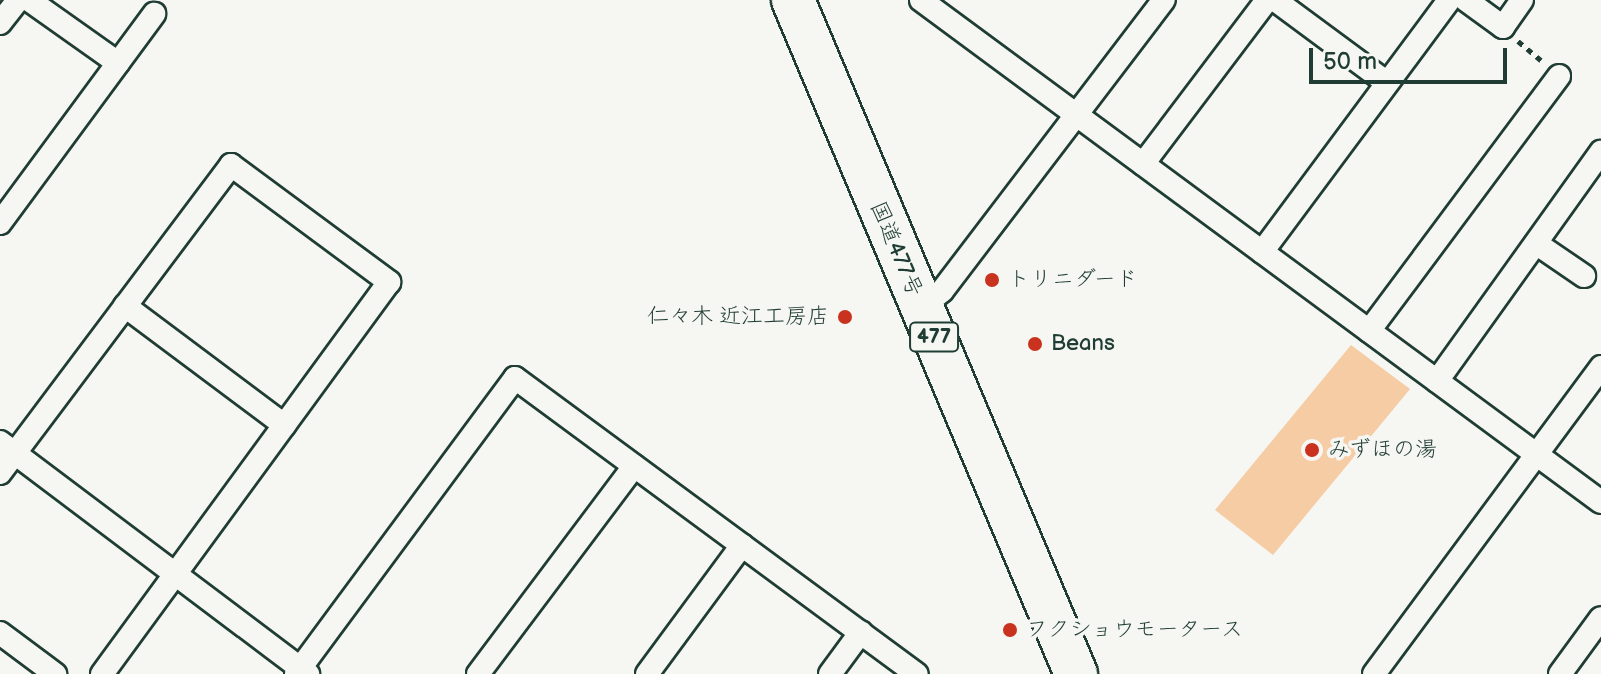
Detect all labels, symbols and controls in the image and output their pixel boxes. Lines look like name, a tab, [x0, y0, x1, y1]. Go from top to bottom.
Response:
scale bar	[1313, 32, 1511, 82]
text: 50 m	[1323, 47, 1377, 76]
street label: 国道477号	[864, 197, 928, 301]
place label: トリニダード	[1008, 267, 1138, 293]
marker: トリニダード	[983, 271, 1001, 289]
place label: 仁々木 近江工房店	[647, 304, 829, 330]
marker: 仁々木 近江工房店	[836, 308, 854, 326]
road number: 477	[908, 321, 960, 353]
place label: Beans	[1051, 331, 1115, 357]
marker: Beans	[1026, 335, 1044, 353]
place label: みずほの湯	[1328, 437, 1438, 463]
marker: みずほの湯	[1303, 441, 1321, 459]
place label: フクショウモータース	[1026, 617, 1246, 643]
marker: フクショウモータース	[1001, 621, 1019, 639]

